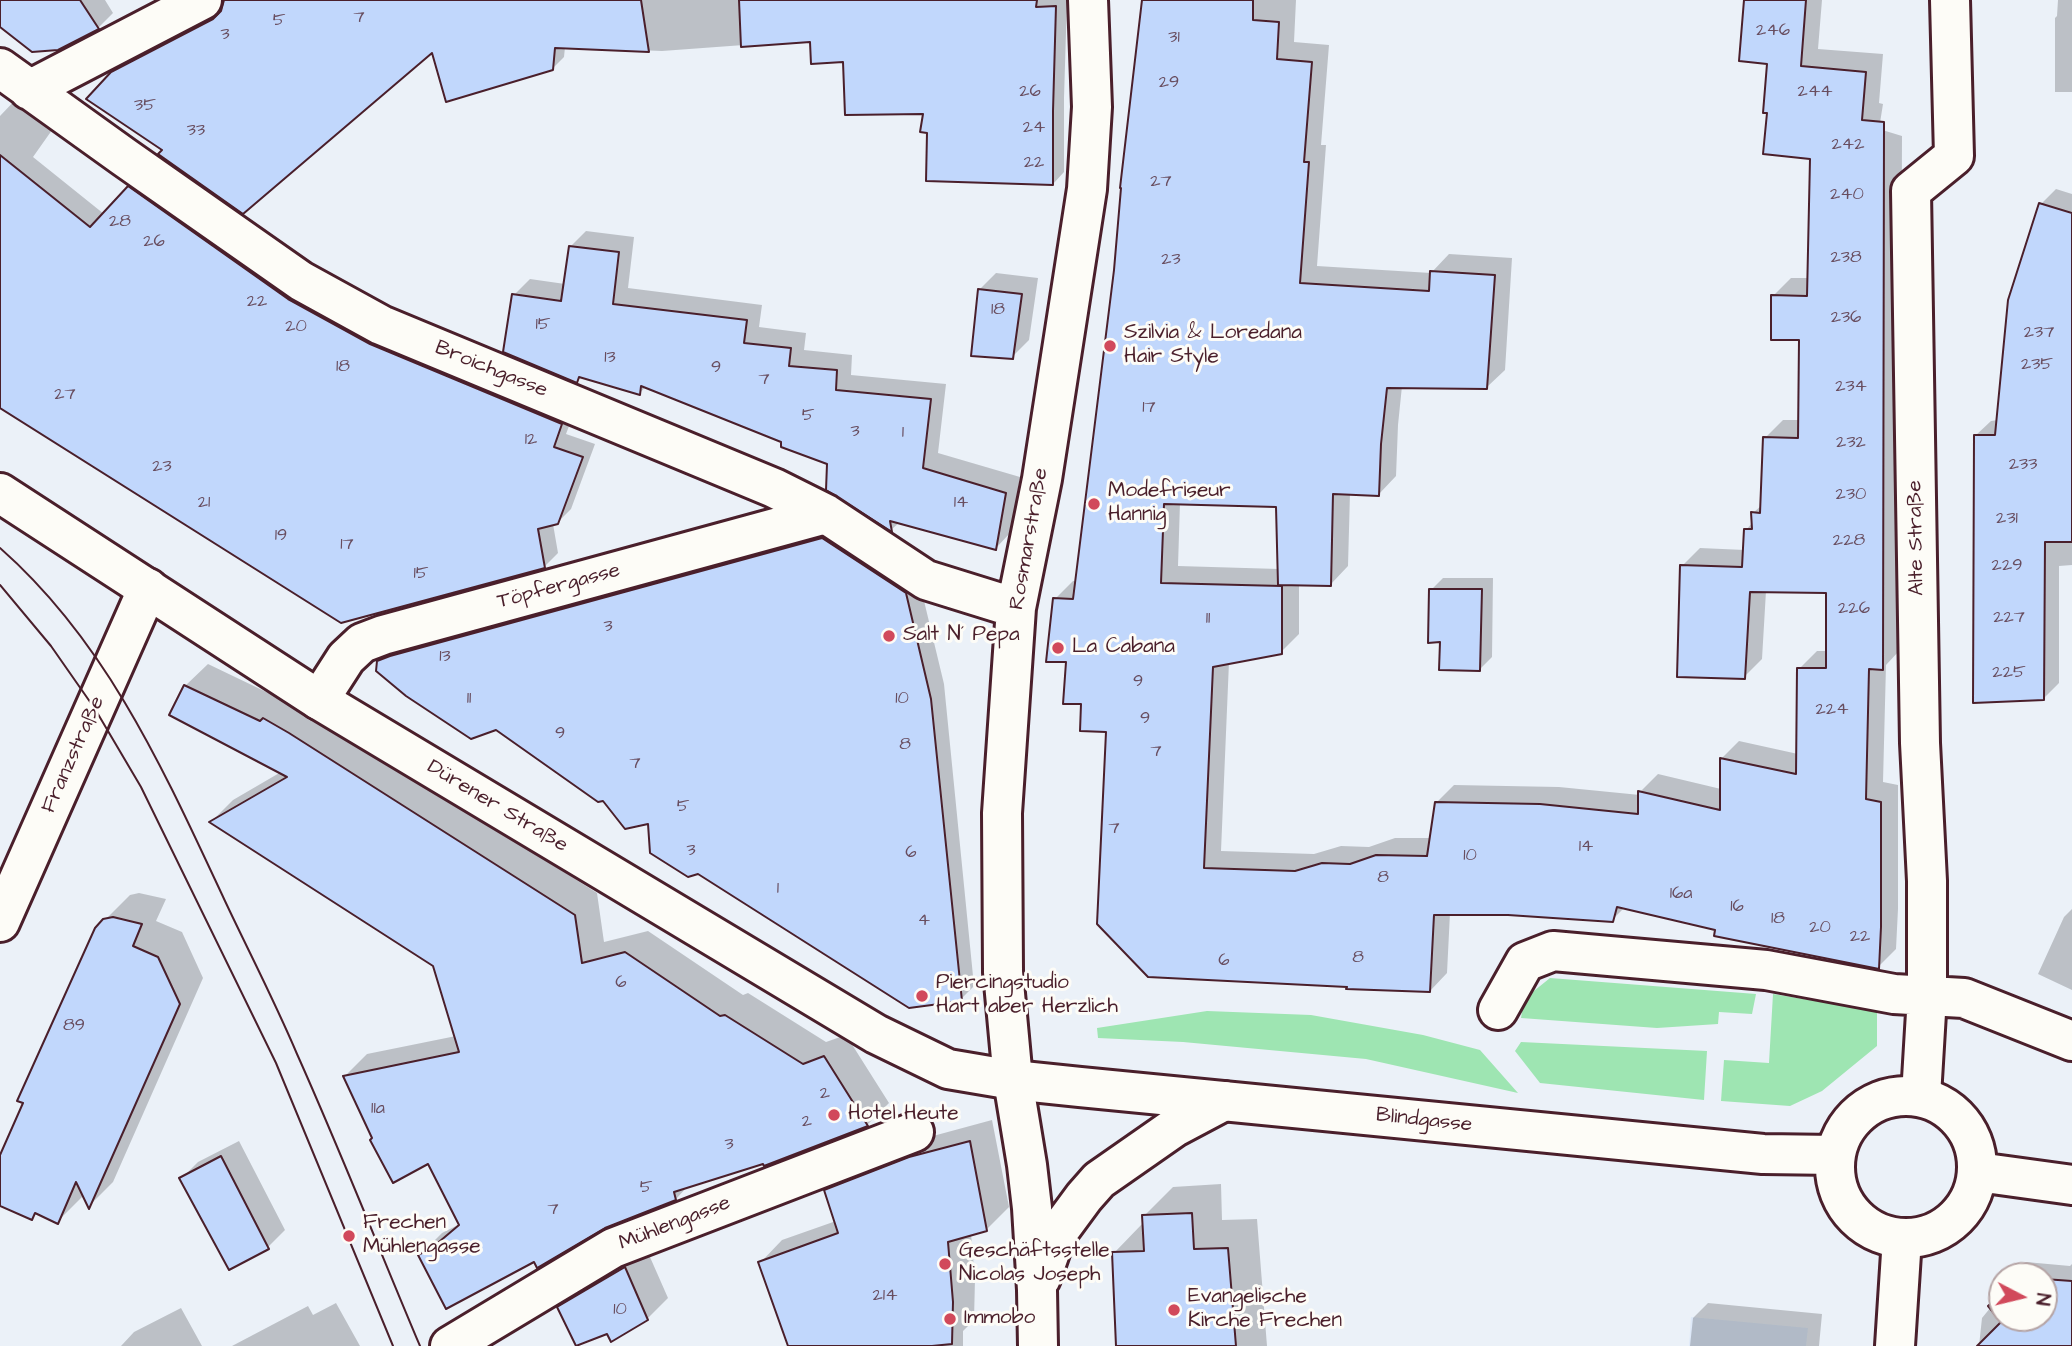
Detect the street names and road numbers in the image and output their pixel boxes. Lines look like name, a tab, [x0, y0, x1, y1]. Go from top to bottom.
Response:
street label: Broichgasse	[431, 336, 551, 404]
street label: Rosmarstraße	[1005, 466, 1055, 612]
street label: Alte Straße	[1903, 480, 1931, 596]
street label: Töpfergasse	[495, 559, 623, 615]
street label: Franzstraße	[37, 693, 111, 817]
street label: Dürener Straße	[422, 755, 572, 859]
street label: Blindgasse	[1375, 1103, 1473, 1139]
street label: Mühlengasse	[616, 1191, 734, 1257]

